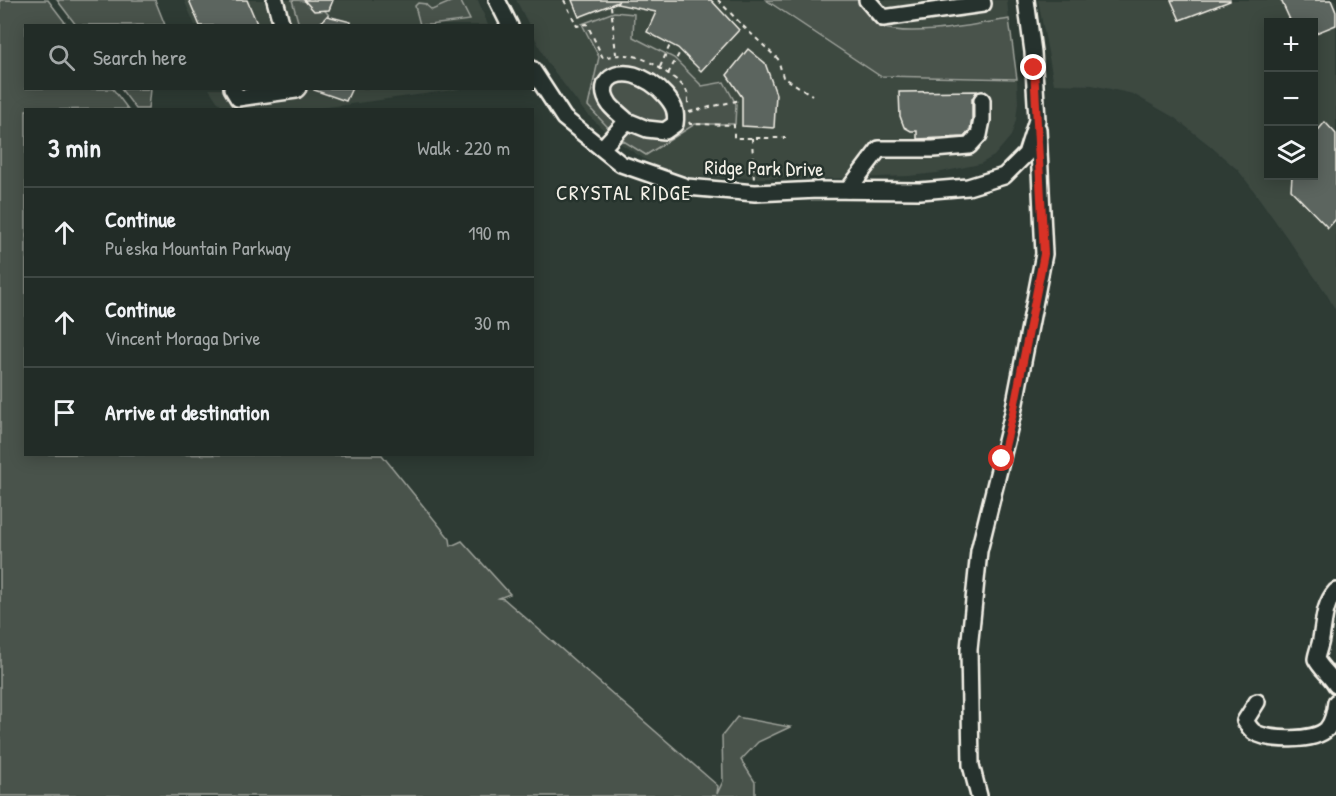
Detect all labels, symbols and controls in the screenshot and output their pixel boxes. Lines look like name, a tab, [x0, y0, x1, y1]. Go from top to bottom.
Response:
map controls	[1264, 18, 1318, 180]
button: +	[1264, 18, 1318, 72]
search box	[24, 24, 534, 90]
icon: search	[45, 41, 78, 74]
text: Search here	[93, 42, 187, 72]
route end	[1020, 54, 1046, 80]
button: −	[1264, 72, 1318, 126]
button: layers	[1264, 126, 1318, 180]
text: 3 min	[48, 130, 101, 165]
text: Walk · 220 m	[417, 134, 510, 161]
street label: Ridge Park Drive	[705, 153, 824, 182]
district label: CRYSTAL RIDGE	[556, 178, 692, 207]
text: Continue	[105, 204, 176, 234]
icon: ahead	[48, 216, 81, 249]
text: 190 m	[468, 219, 510, 246]
text: Pu'eska Mountain Parkway	[105, 234, 291, 261]
text: Continue	[105, 294, 176, 324]
icon: ahead	[48, 306, 81, 339]
text: 30 m	[474, 309, 510, 336]
text: Vincent Moraga Drive	[105, 324, 260, 351]
icon: arrive	[48, 396, 81, 429]
text: Arrive at destination	[105, 397, 270, 427]
route start	[988, 445, 1014, 471]

